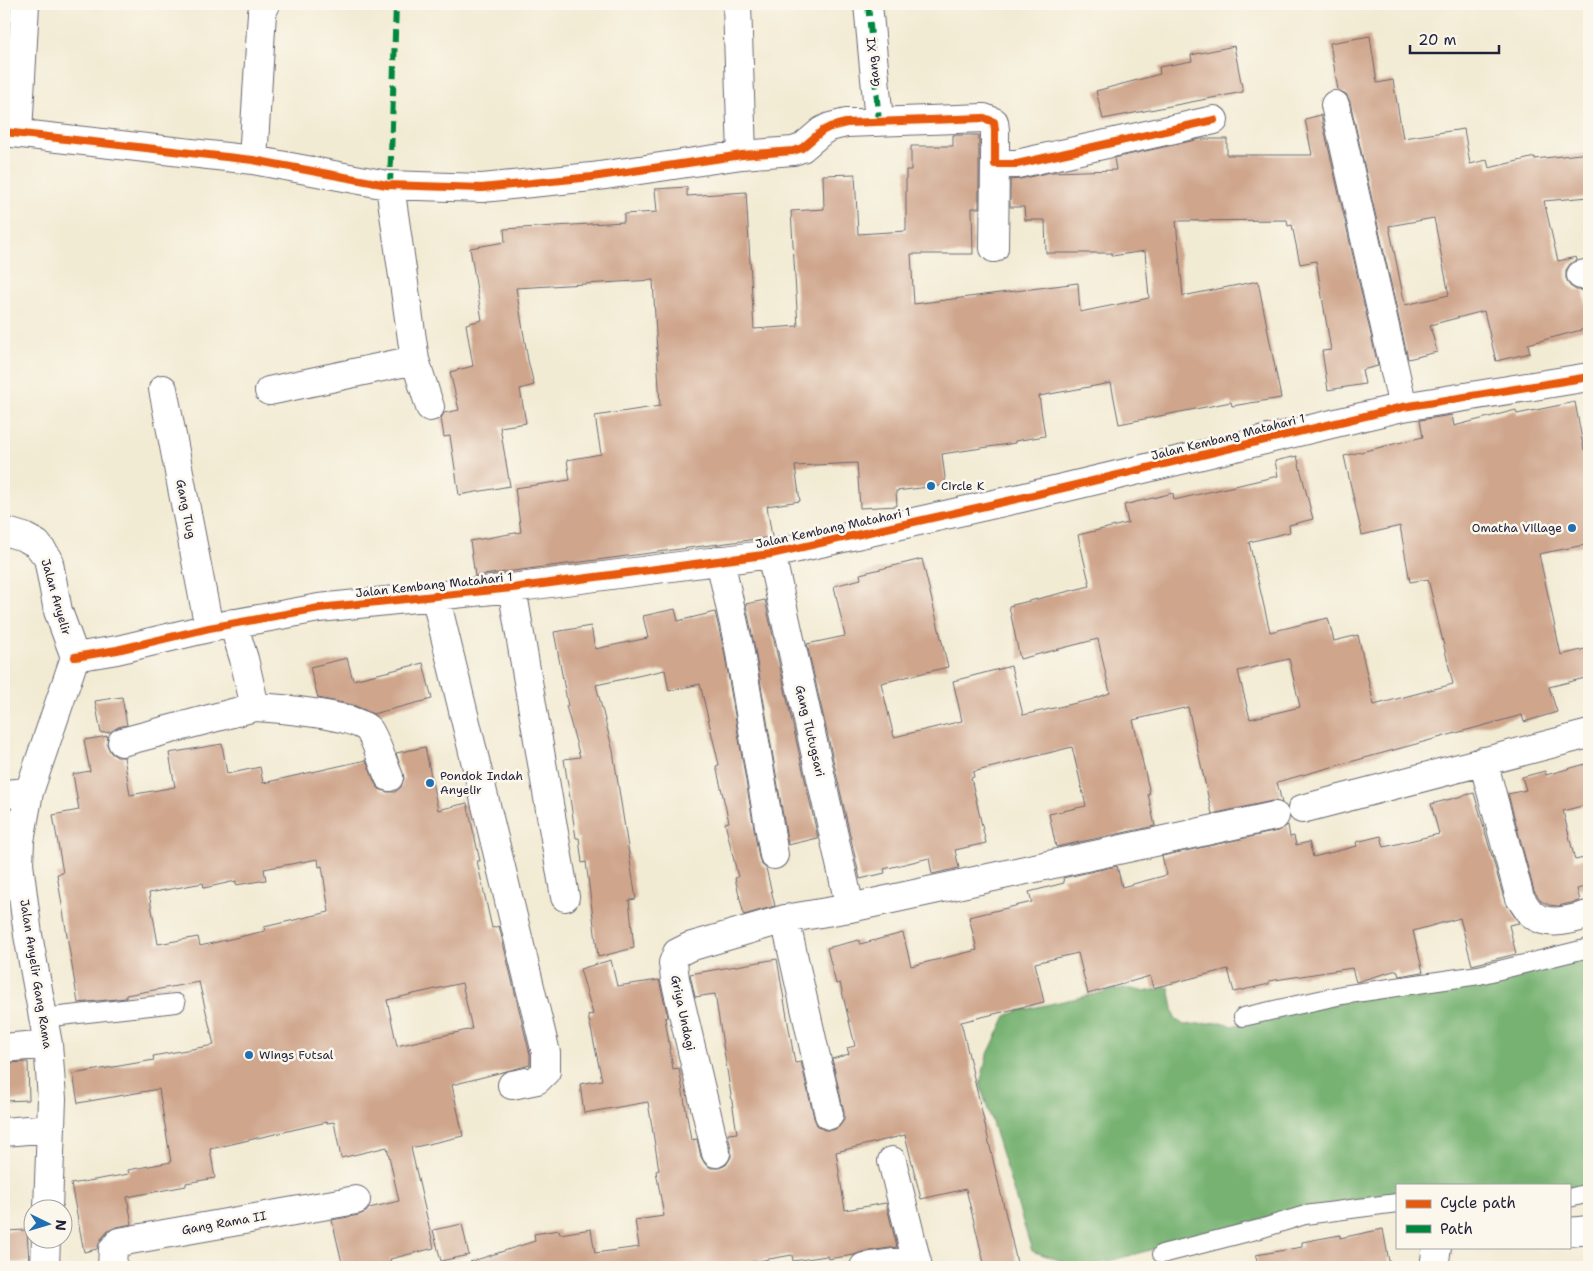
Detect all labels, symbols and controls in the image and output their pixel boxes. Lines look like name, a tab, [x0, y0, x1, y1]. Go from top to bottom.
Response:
scale bar	[1410, 22, 1499, 54]
text: 20 m	[1418, 30, 1457, 50]
street label: Gang XI	[863, 36, 883, 87]
street label: Jalan Kembang Matahari 1	[1149, 410, 1307, 464]
street label: Gang Tlug	[172, 478, 200, 540]
place label: Circle K	[941, 478, 985, 494]
marker: Circle K	[925, 480, 937, 492]
street label: Jalan Kembang Matahari 1	[754, 504, 912, 552]
place label: Omatha Village	[1472, 520, 1562, 536]
marker: Omatha Village	[1566, 522, 1578, 534]
street label: Jalan Anyelir	[37, 557, 75, 637]
street label: Jalan Kembang Matahari 1	[355, 569, 513, 601]
street label: Gang Tlutugsari	[792, 684, 828, 778]
place label: Pondok Indah Anyelir	[440, 768, 523, 798]
marker: Pondok Indah Anyelir	[424, 777, 436, 789]
street label: Jalan Anyelir Gang Rama	[16, 898, 56, 1051]
street label: Griya Undagi	[667, 974, 699, 1052]
place label: Wings Futsal	[259, 1047, 334, 1063]
marker: Wings Futsal	[243, 1049, 255, 1061]
legend	[1396, 1184, 1570, 1248]
text: Cycle path	[1440, 1193, 1516, 1213]
north arrow	[22, 1198, 72, 1248]
street label: Gang Rama II	[180, 1208, 268, 1238]
text: N	[52, 1219, 70, 1231]
text: Path	[1440, 1219, 1473, 1239]

